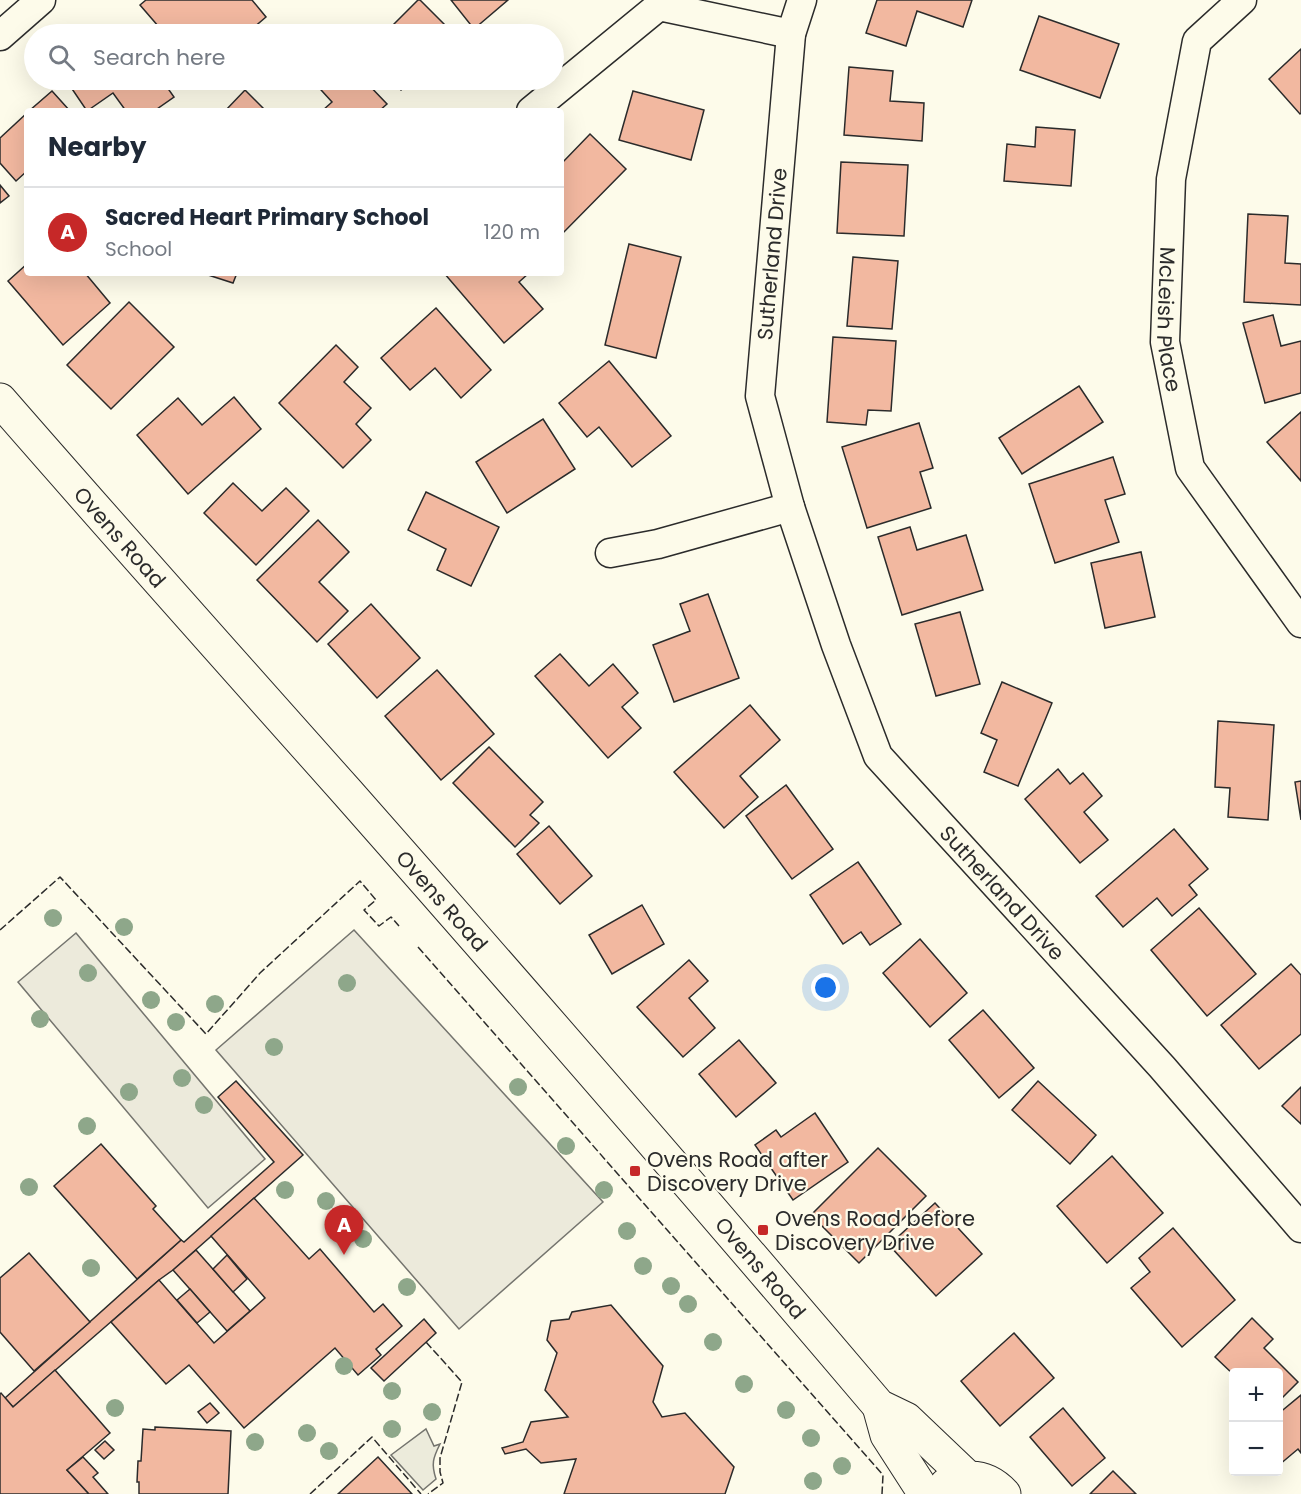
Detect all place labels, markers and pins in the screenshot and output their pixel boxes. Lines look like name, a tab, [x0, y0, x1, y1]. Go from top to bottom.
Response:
place label: Ovens Road after Discovery Drive	[647, 1145, 828, 1198]
marker: Ovens Road after Discovery Drive	[628, 1164, 642, 1178]
place label: Ovens Road before Discovery Drive	[775, 1204, 975, 1257]
pin: A	[324, 1206, 364, 1255]
marker: Ovens Road before Discovery Drive	[756, 1223, 770, 1237]

